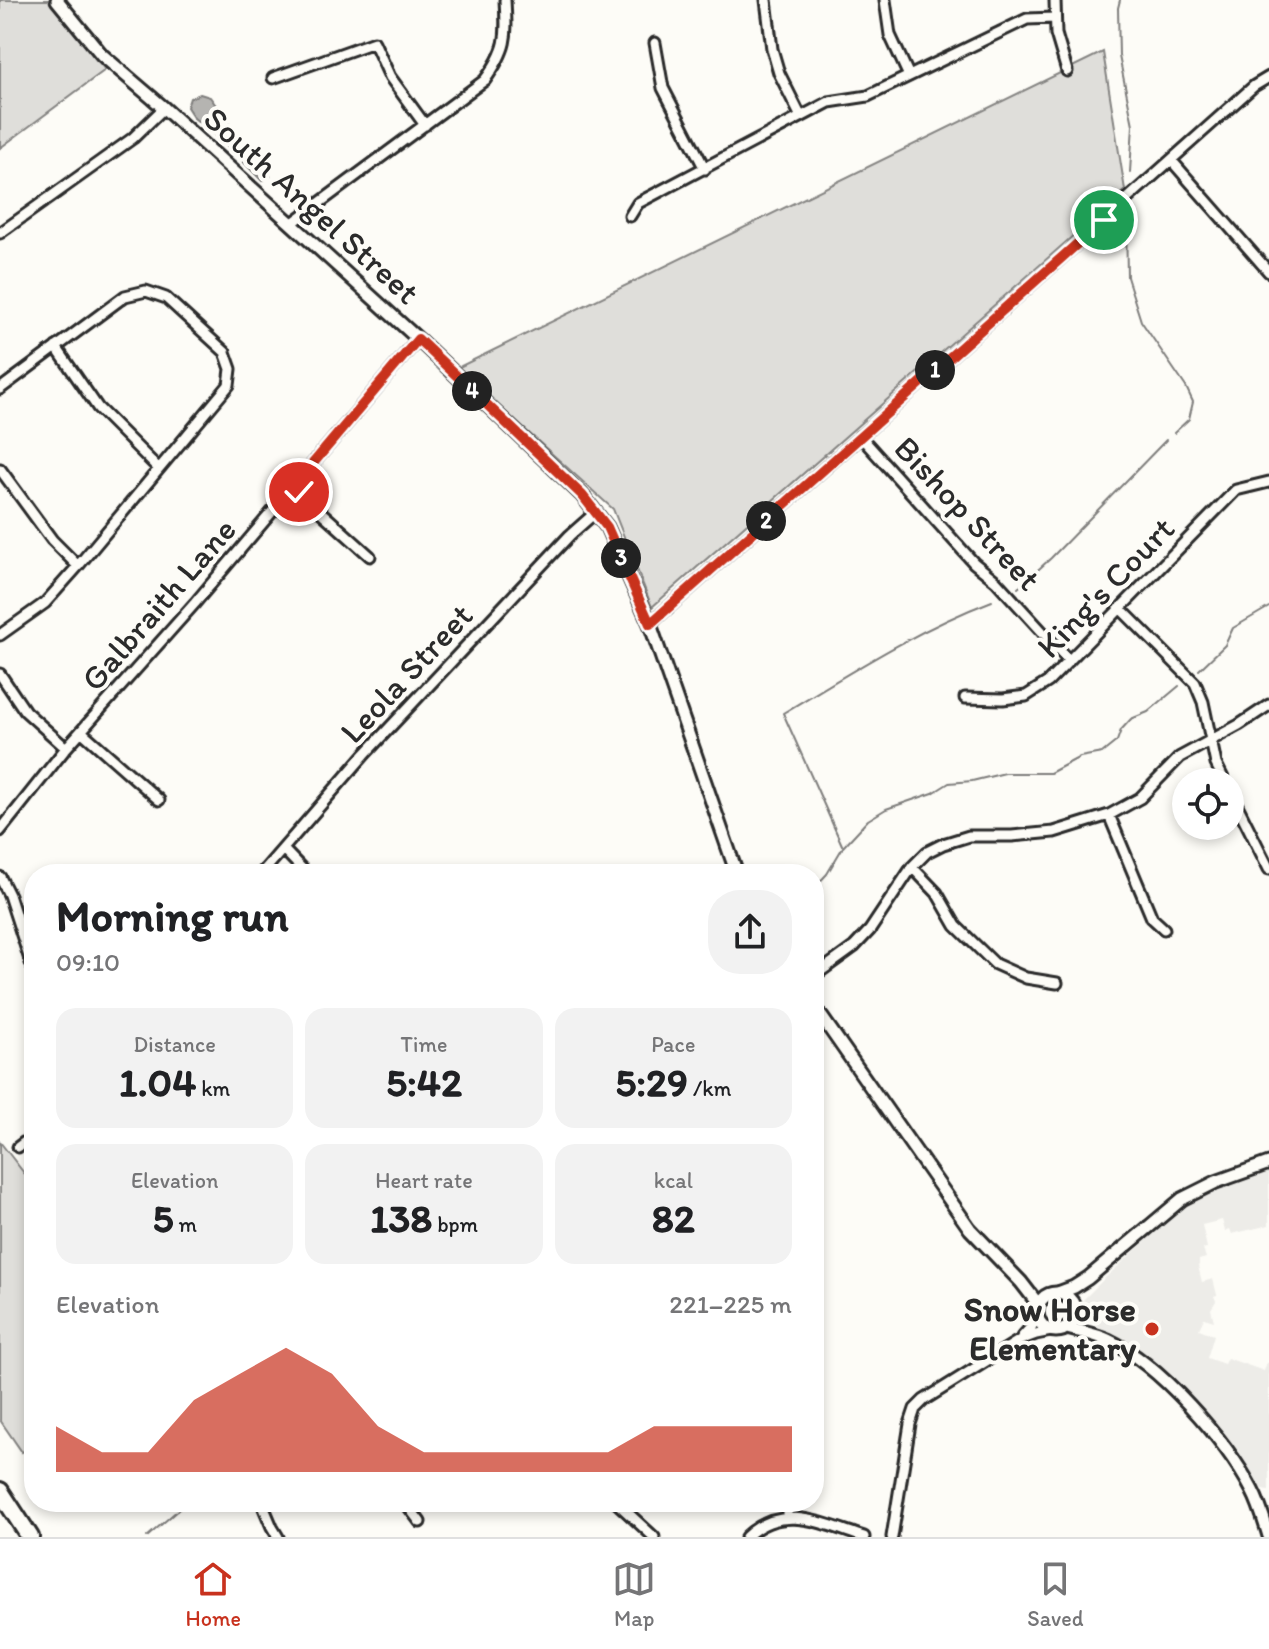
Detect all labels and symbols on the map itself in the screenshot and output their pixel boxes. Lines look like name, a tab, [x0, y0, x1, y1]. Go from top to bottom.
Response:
street label: South Angel Street	[196, 98, 428, 313]
pin	[1070, 186, 1138, 254]
pin: 1	[915, 350, 955, 390]
pin: 4	[452, 371, 492, 411]
street label: Bishop Street	[886, 428, 1050, 599]
pin	[265, 458, 333, 526]
pin: 2	[746, 501, 786, 541]
street label: King's Court	[1028, 508, 1183, 666]
street label: Galbraith Lane	[72, 510, 245, 699]
pin: 3	[601, 538, 641, 578]
street label: Leola Street	[331, 595, 481, 752]
place label: Snow Horse Elementary	[964, 1289, 1137, 1369]
marker: Snow Horse Elementary	[1143, 1320, 1161, 1338]

